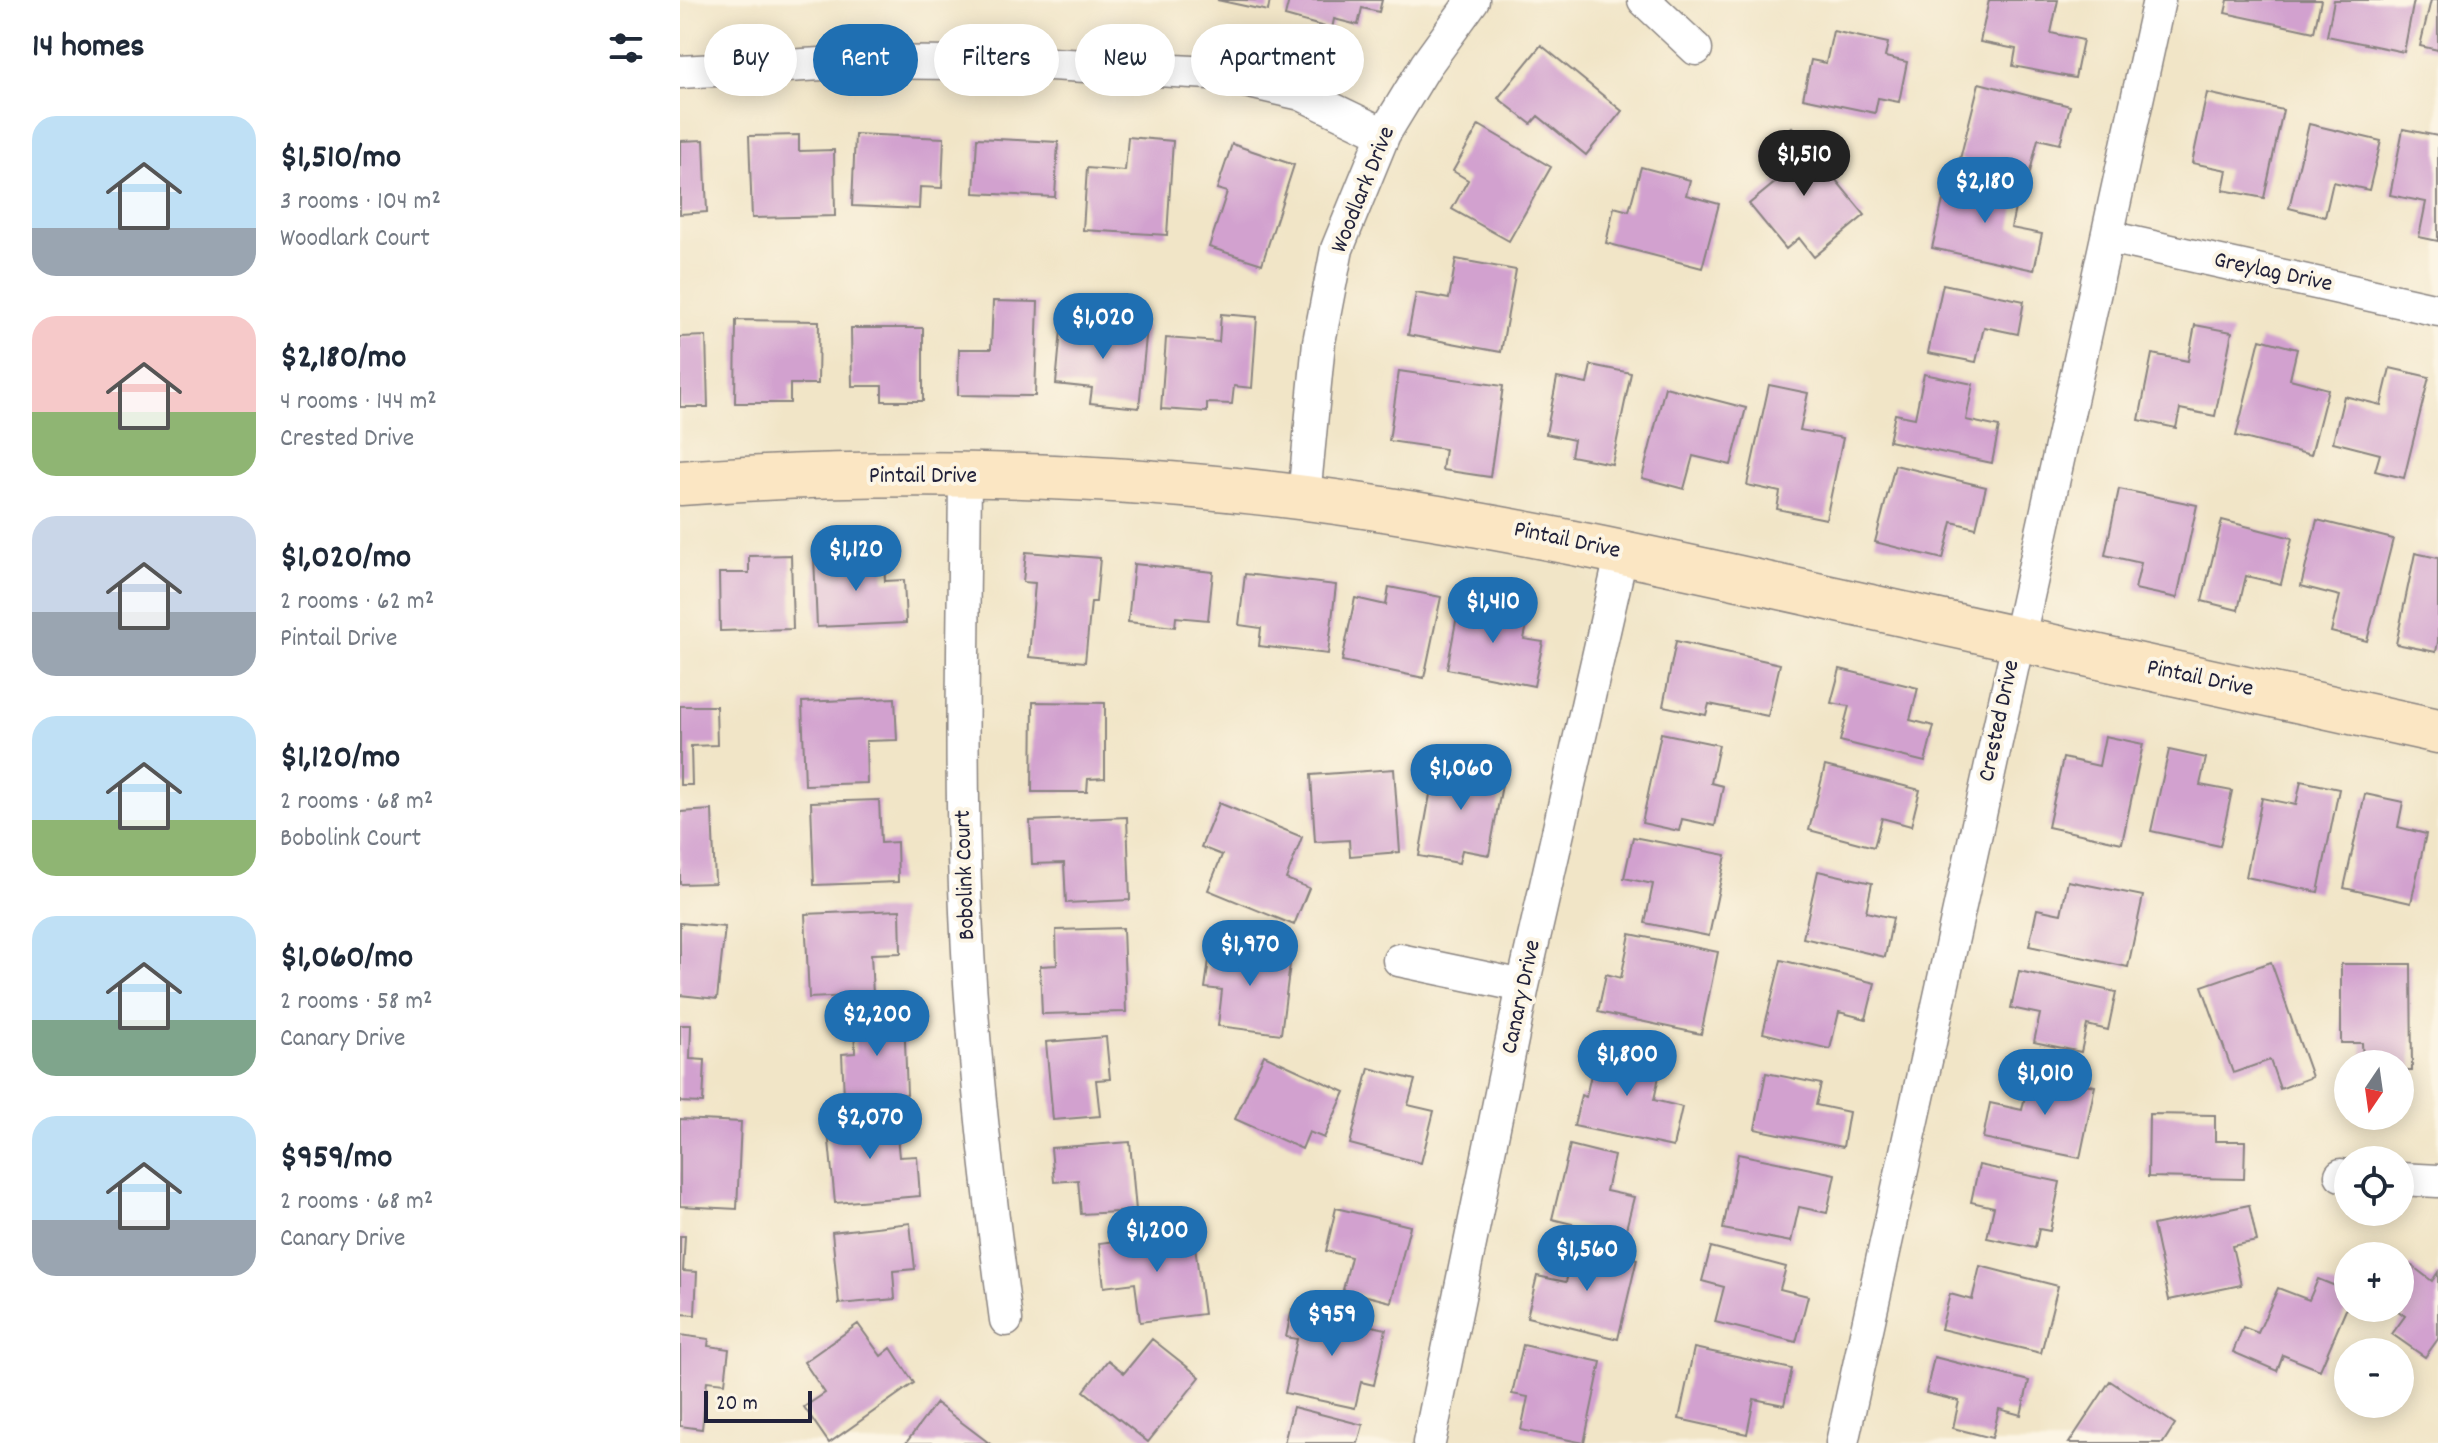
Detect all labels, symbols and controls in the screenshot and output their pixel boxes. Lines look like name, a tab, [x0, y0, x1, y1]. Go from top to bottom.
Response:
text: 14 homes	[32, 24, 145, 73]
chip: Buy	[704, 24, 797, 96]
chip: Rent	[813, 24, 918, 96]
chip: Filters	[934, 24, 1059, 96]
chip: New	[1075, 24, 1175, 96]
chip: Apartment	[1191, 24, 1364, 96]
icon: filters	[604, 26, 648, 70]
street label: Woodlark Drive	[1323, 122, 1405, 258]
pin: $1,510	[1739, 130, 1869, 198]
text: $1,510/mo	[280, 135, 401, 184]
text: $1,510	[1776, 137, 1832, 174]
icon: home	[96, 148, 192, 244]
pin: $2,180	[1920, 157, 2050, 225]
text: $2,180	[1955, 164, 2015, 201]
text: 3 rooms · 104 m²	[280, 184, 441, 221]
text: Woodlark Court	[280, 221, 430, 258]
street label: Greylag Drive	[2211, 244, 2335, 302]
pin: $1,020	[1038, 293, 1168, 361]
text: $1,020	[1071, 300, 1135, 337]
text: $2,180/mo	[280, 335, 406, 384]
icon: home	[96, 348, 192, 444]
text: 4 rooms · 144 m²	[280, 384, 437, 421]
text: Crested Drive	[280, 421, 414, 458]
street label: Pintail Drive	[869, 460, 977, 494]
street label: Pintail Drive	[1510, 513, 1624, 569]
pin: $1,120	[791, 525, 921, 593]
text: $1,120	[828, 532, 884, 569]
text: $1,020/mo	[280, 535, 411, 584]
icon: home	[96, 548, 192, 644]
pin: $1,410	[1428, 577, 1558, 645]
text: 2 rooms · 62 m²	[280, 584, 434, 621]
text: $1,410	[1466, 584, 1520, 621]
text: Pintail Drive	[280, 621, 397, 658]
street label: Pintail Drive	[2143, 651, 2257, 707]
street label: Crested Drive	[1970, 657, 2030, 785]
text: $1,120/mo	[280, 735, 400, 784]
pin: $1,060	[1396, 744, 1526, 812]
icon: home	[96, 748, 192, 844]
text: $1,060	[1429, 751, 1493, 788]
text: 2 rooms · 68 m²	[280, 784, 433, 821]
street label: Bobolink Court	[947, 809, 985, 941]
text: Bobolink Court	[280, 821, 421, 858]
pin: $1,970	[1185, 920, 1315, 988]
text: $1,970	[1220, 927, 1280, 964]
text: $1,060/mo	[280, 935, 413, 984]
street label: Canary Drive	[1493, 937, 1551, 1057]
icon: home	[96, 948, 192, 1044]
text: 2 rooms · 58 m²	[280, 984, 433, 1021]
pin: $2,200	[812, 990, 942, 1058]
text: $2,200	[842, 997, 912, 1034]
text: Canary Drive	[280, 1021, 405, 1058]
pin: $1,800	[1562, 1030, 1692, 1098]
text: $1,800	[1596, 1037, 1658, 1074]
pin: $1,010	[1980, 1049, 2110, 1117]
north arrow	[2334, 1050, 2414, 1130]
map controls	[2334, 1050, 2414, 1418]
text: $1,010	[2016, 1056, 2074, 1093]
pin: $2,070	[805, 1093, 935, 1161]
text: $2,070	[836, 1100, 904, 1137]
text: $959/mo	[280, 1135, 392, 1184]
button: locate	[2334, 1146, 2414, 1226]
icon: home	[96, 1148, 192, 1244]
text: 2 rooms · 68 m²	[280, 1184, 433, 1221]
pin: $1,200	[1092, 1206, 1222, 1274]
text: $1,200	[1125, 1213, 1189, 1250]
text: Canary Drive	[280, 1221, 405, 1258]
pin: $1,560	[1522, 1225, 1652, 1293]
text: $1,560	[1556, 1232, 1618, 1269]
button: +	[2334, 1242, 2414, 1322]
pin: $959	[1285, 1290, 1379, 1358]
text: $959	[1307, 1297, 1357, 1334]
button: −	[2334, 1338, 2414, 1418]
scale bar	[704, 1387, 812, 1423]
text: 20 m	[716, 1389, 758, 1420]

